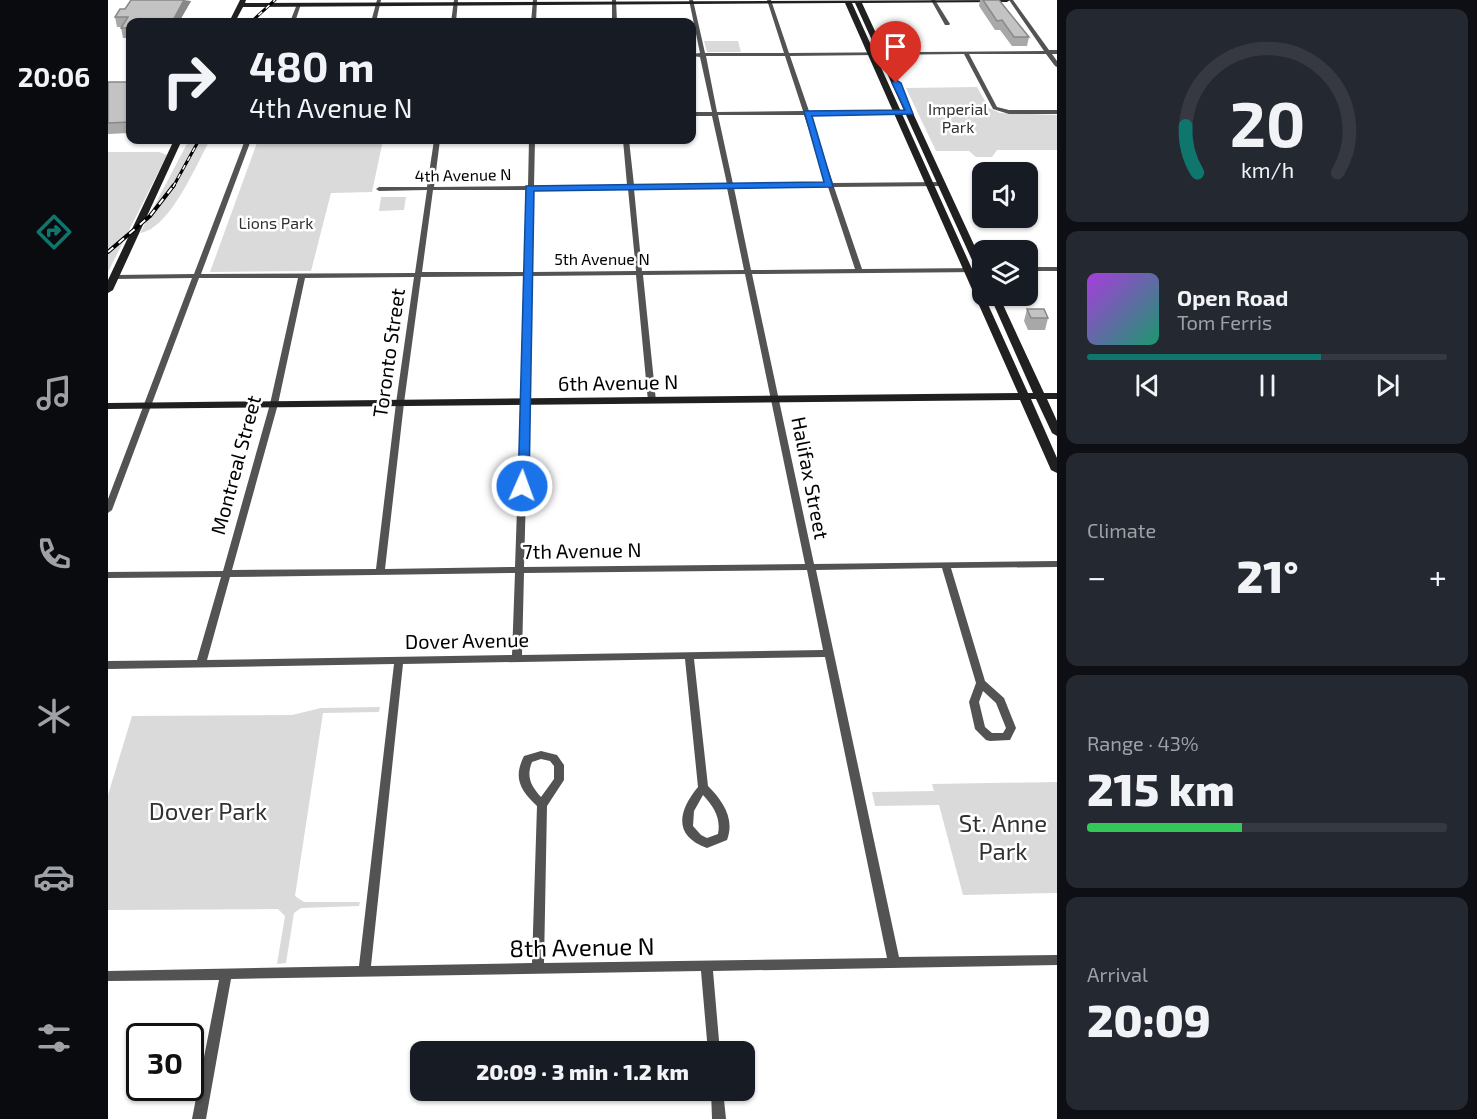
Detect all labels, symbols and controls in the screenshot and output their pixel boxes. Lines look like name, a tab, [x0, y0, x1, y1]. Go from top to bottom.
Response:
pin	[870, 21, 921, 83]
icon: arrive	[879, 30, 912, 63]
text: 480 m	[249, 40, 375, 90]
icon: right	[150, 42, 228, 120]
text: 20:06	[18, 60, 90, 92]
text: 20	[1229, 85, 1305, 160]
text: 4th Avenue N	[249, 91, 413, 123]
park label: Imperial Park	[928, 99, 988, 136]
text: km/h	[1240, 157, 1294, 182]
map controls	[972, 162, 1038, 306]
button: sound	[972, 162, 1038, 228]
street label: 4th Avenue N	[414, 164, 512, 185]
icon: directions	[33, 211, 75, 253]
park label: Lions Park	[239, 213, 314, 232]
button: layers	[972, 240, 1038, 306]
street label: 5th Avenue N	[554, 249, 650, 268]
text: Open Road	[1177, 284, 1289, 310]
street label: Toronto Street	[367, 286, 409, 419]
text: Tom Ferris	[1177, 310, 1272, 334]
street label: 6th Avenue N	[558, 369, 678, 395]
icon: previous	[1131, 369, 1164, 402]
icon: pause	[1251, 369, 1284, 402]
icon: next	[1371, 369, 1404, 402]
icon: music	[33, 372, 75, 414]
street label: Montreal Street	[205, 392, 265, 537]
street label: Halifax Street	[787, 414, 835, 542]
position arrow	[490, 454, 554, 518]
text: Climate	[1087, 518, 1156, 542]
icon: phone	[33, 533, 75, 575]
street label: 7th Avenue N	[522, 537, 642, 563]
text: 21°	[1237, 548, 1299, 602]
text: −	[1087, 556, 1106, 596]
text: +	[1429, 556, 1447, 596]
street label: Dover Avenue	[405, 627, 529, 653]
icon: climate	[33, 695, 75, 737]
text: Range · 43%	[1087, 731, 1199, 755]
text: 215 km	[1087, 761, 1235, 815]
park label: Dover Park	[149, 796, 267, 825]
park label: St. Anne Park	[959, 808, 1047, 865]
icon: car	[33, 856, 75, 898]
street label: 8th Avenue N	[509, 931, 655, 962]
text: Arrival	[1087, 962, 1148, 986]
text: 20:09	[1087, 992, 1211, 1046]
icon: filters	[33, 1017, 75, 1059]
speed limit sign: 30	[126, 1023, 204, 1101]
text: 20:09 · 3 min · 1.2 km	[476, 1058, 689, 1084]

